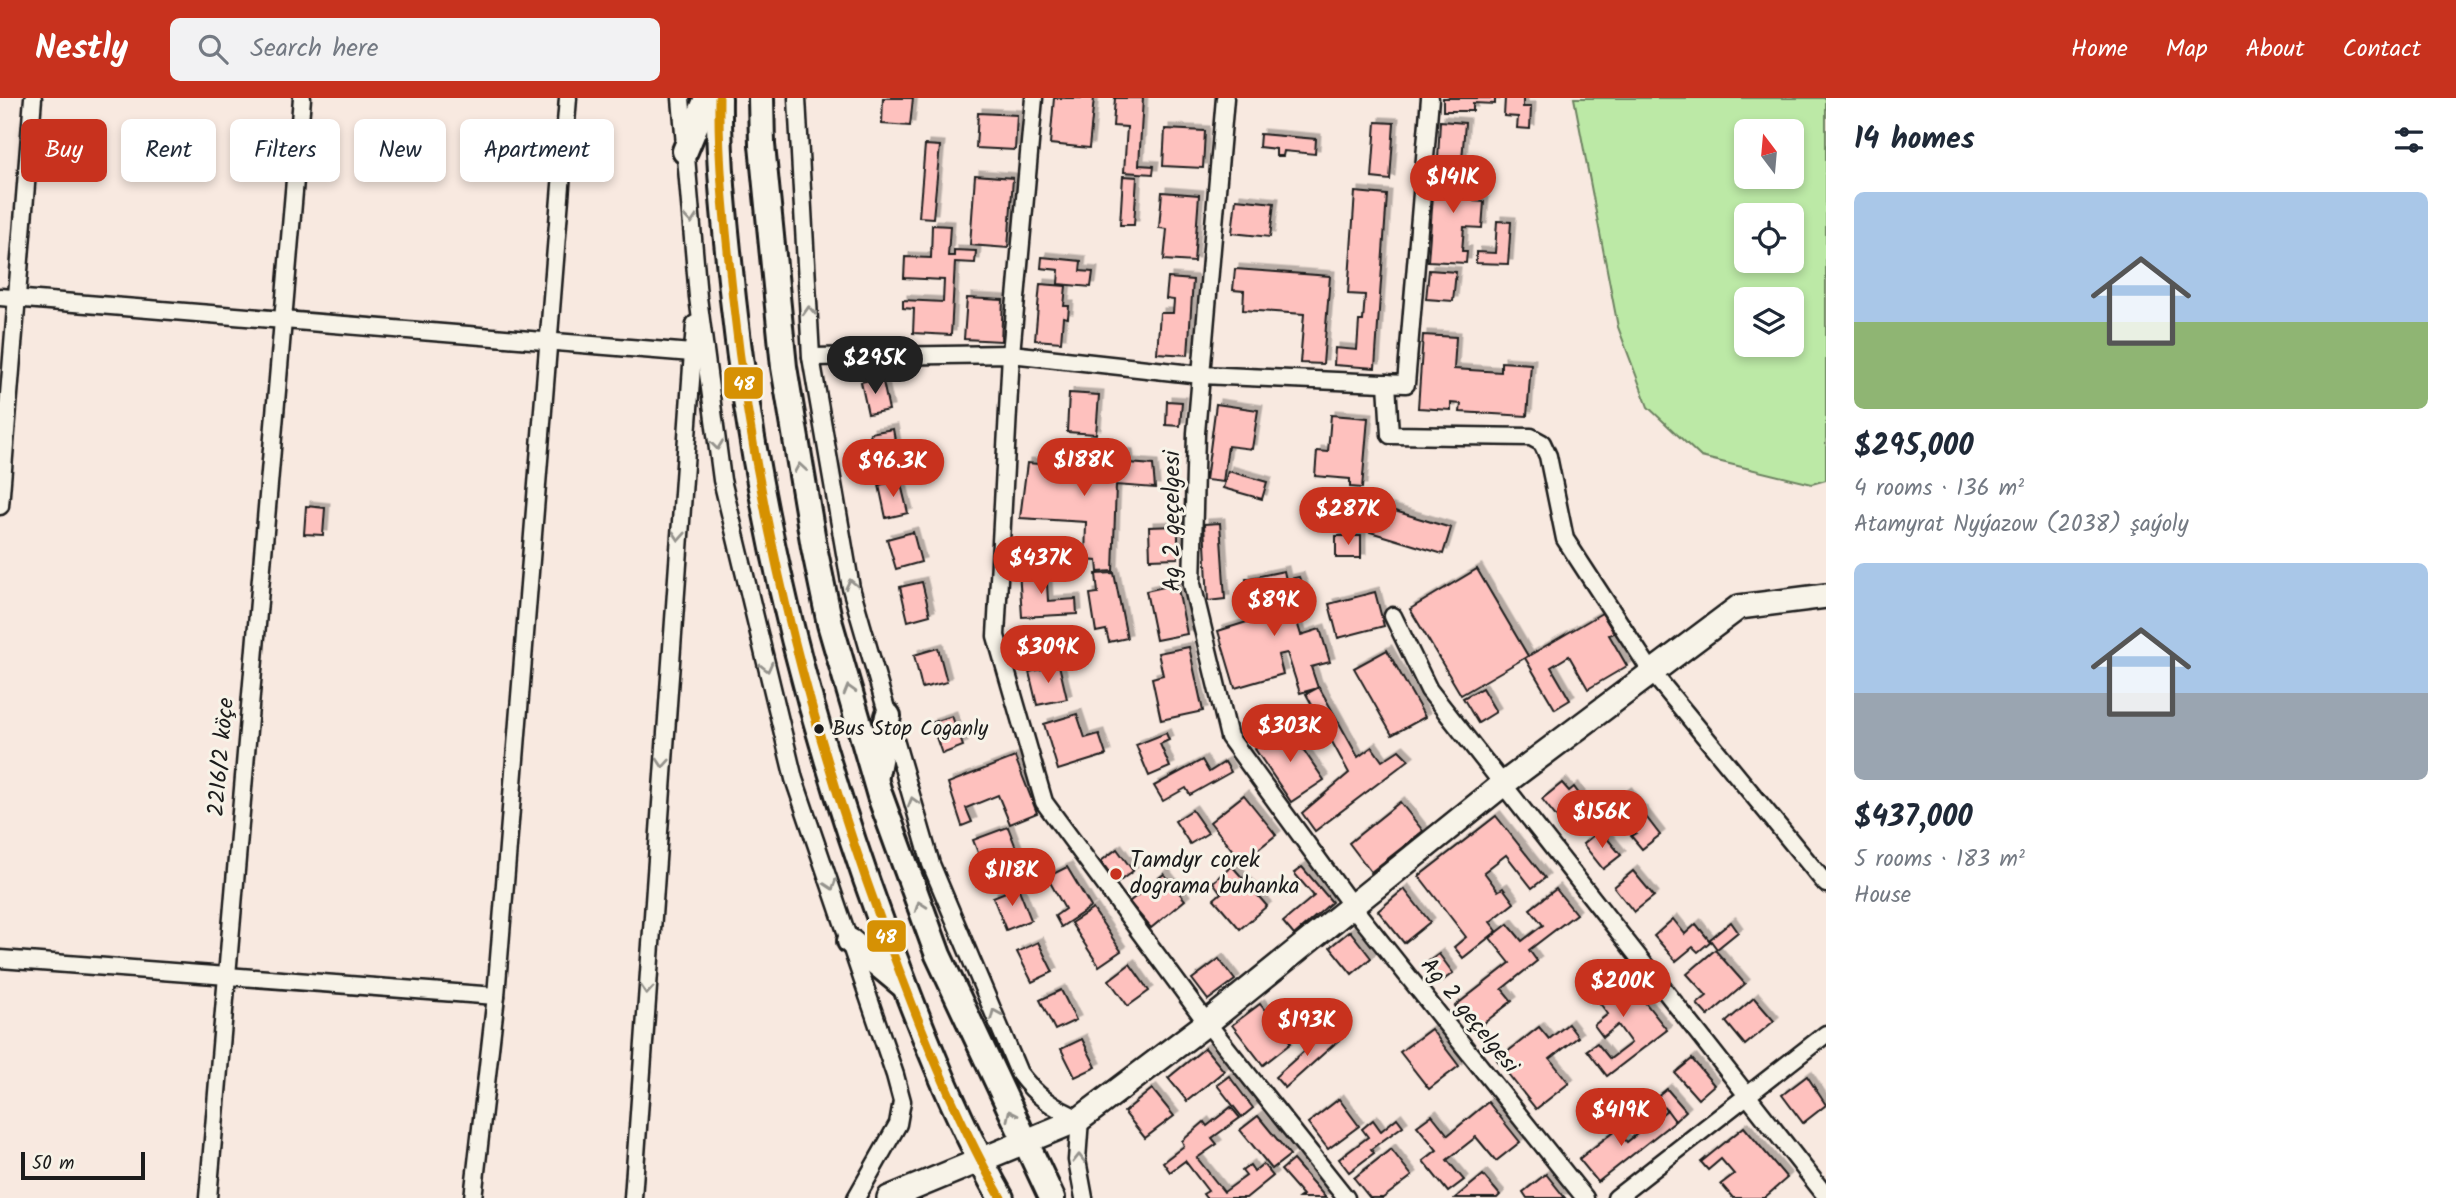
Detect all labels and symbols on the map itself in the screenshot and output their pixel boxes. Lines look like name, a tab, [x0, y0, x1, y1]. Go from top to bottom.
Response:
north arrow	[1734, 119, 1804, 189]
pin: $141K	[1404, 156, 1502, 215]
one-way arrow	[683, 214, 698, 225]
one-way arrow	[801, 305, 816, 316]
pin: $295K	[826, 336, 924, 396]
line badge: 48	[723, 366, 764, 400]
text: 48	[733, 370, 756, 400]
pin: $188K	[1035, 438, 1133, 498]
one-way arrow	[710, 439, 725, 451]
pin: $96.3K	[836, 440, 950, 499]
street label: Ag 2 geçelgesi	[1155, 449, 1191, 591]
one-way arrow	[793, 462, 808, 474]
pin: $287K	[1299, 488, 1397, 547]
one-way arrow	[672, 531, 687, 542]
pin: $437K	[992, 536, 1090, 596]
one-way arrow	[844, 578, 859, 590]
pin: $89K	[1233, 578, 1315, 638]
pin: $309K	[999, 626, 1097, 685]
one-way arrow	[759, 661, 773, 673]
one-way arrow	[843, 684, 858, 696]
street label: 2216/2 köçe	[199, 696, 245, 818]
pin: $303K	[1241, 704, 1339, 764]
place label: Bus Stop Coganly	[832, 713, 988, 746]
marker: Bus Stop Coganly	[812, 722, 826, 736]
one-way arrow	[656, 758, 671, 769]
pin: $156K	[1553, 790, 1651, 850]
one-way arrow	[907, 796, 922, 808]
place label: Tamdyr corek dograma buhanka	[1130, 843, 1300, 905]
pin: $118K	[963, 848, 1061, 908]
marker: Tamdyr corek dograma buhanka	[1108, 866, 1124, 882]
one-way arrow	[823, 878, 837, 890]
one-way arrow	[914, 901, 928, 913]
line badge: 48	[866, 919, 907, 953]
text: 48	[875, 923, 898, 953]
street label: Ag 2 geçelgesi	[1411, 950, 1528, 1083]
pin: $200K	[1574, 960, 1672, 1019]
one-way arrow	[640, 984, 655, 995]
pin: $193K	[1258, 998, 1356, 1058]
one-way arrow	[989, 1009, 1003, 1021]
pin: $419K	[1572, 1088, 1670, 1148]
one-way arrow	[1005, 1110, 1019, 1122]
scale bar	[21, 1149, 145, 1181]
one-way arrow	[1071, 1153, 1087, 1164]

